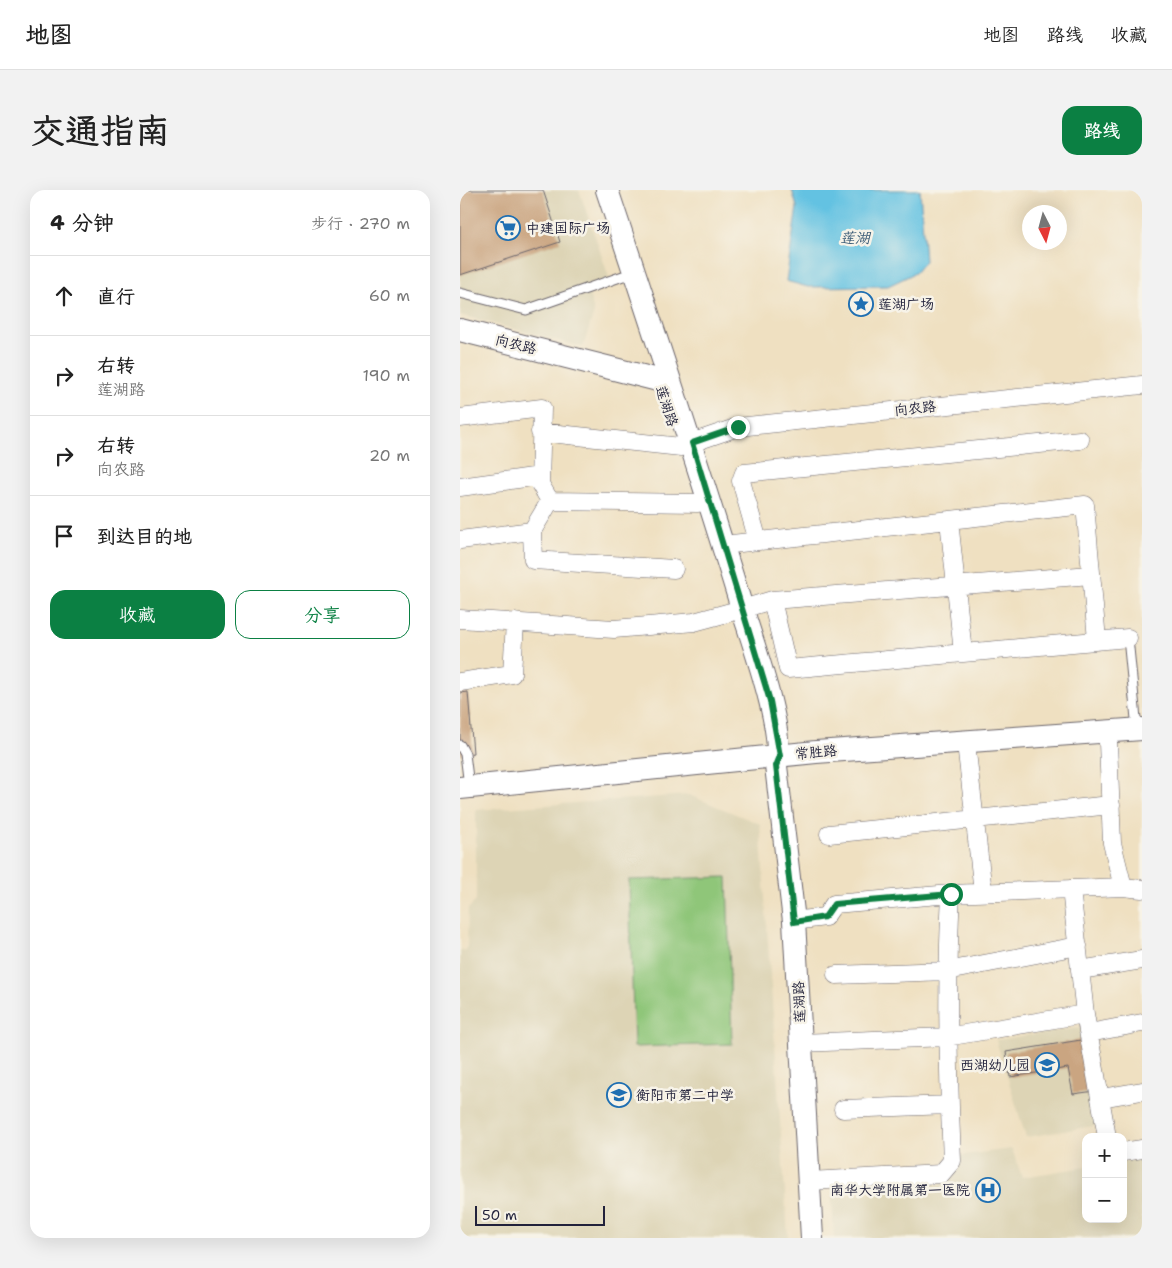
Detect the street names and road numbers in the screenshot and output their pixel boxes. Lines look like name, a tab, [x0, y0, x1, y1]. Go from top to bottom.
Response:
street label: 向农路	[493, 330, 539, 358]
street label: 莲湖路	[652, 383, 682, 429]
street label: 向农路	[893, 397, 937, 419]
street label: 常胜路	[794, 741, 838, 763]
street label: 莲湖路	[789, 981, 809, 1023]

